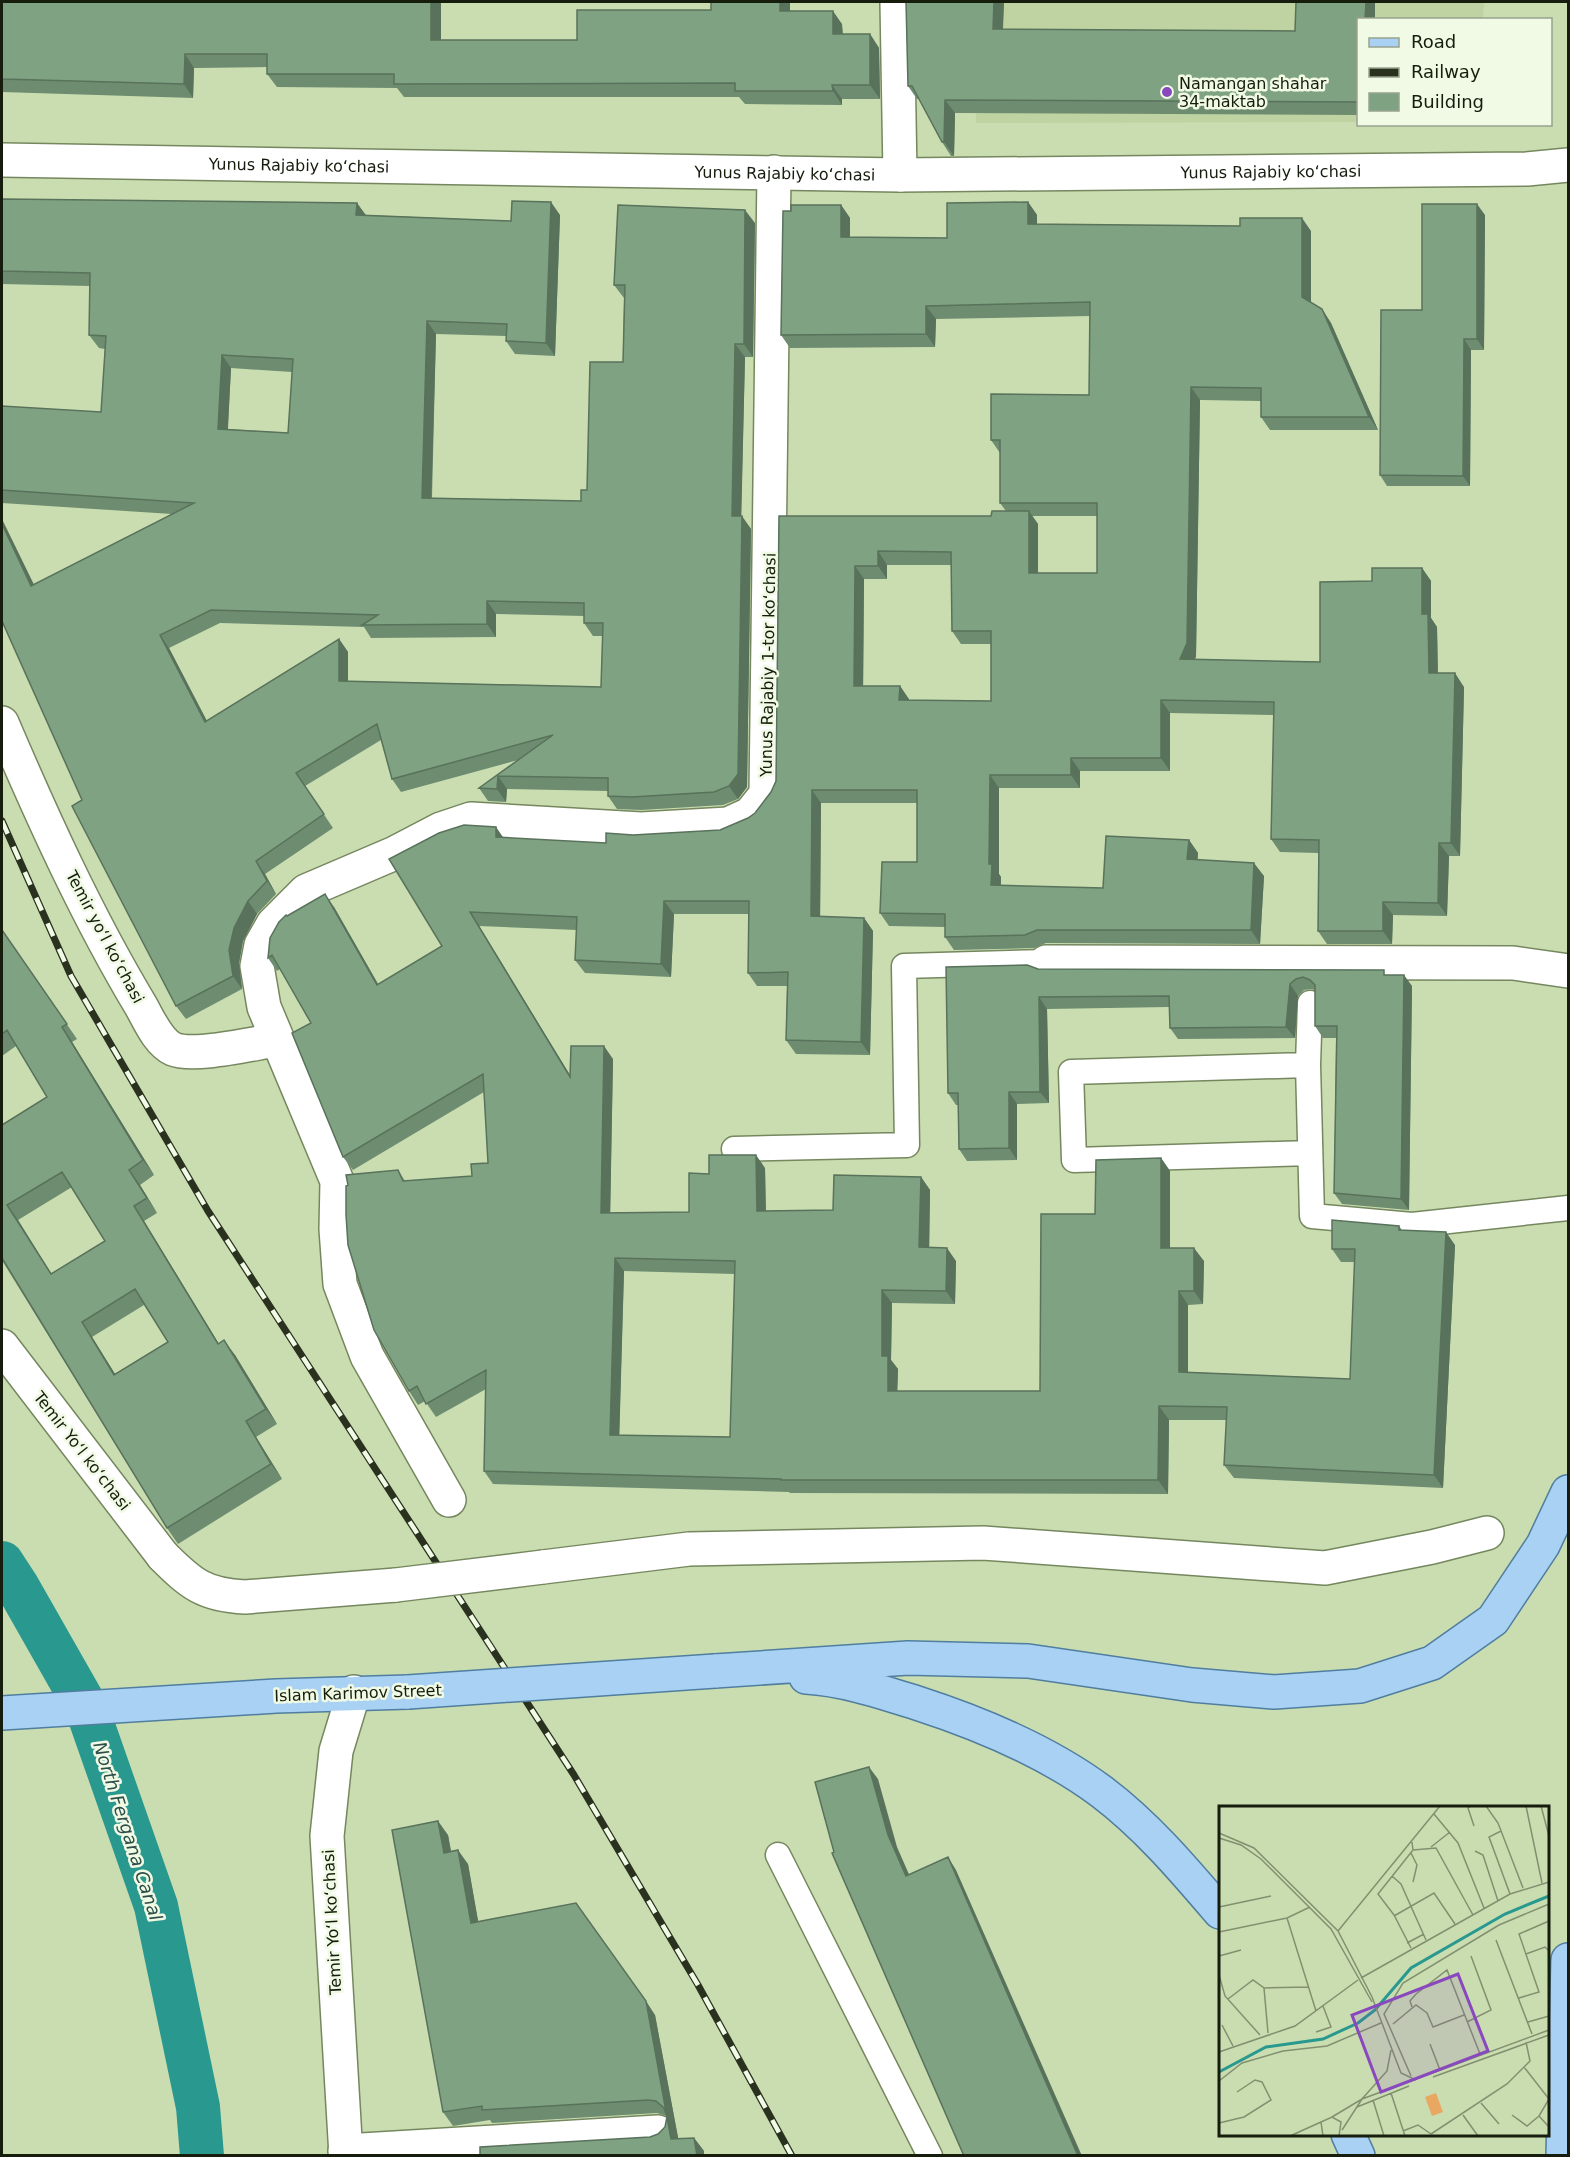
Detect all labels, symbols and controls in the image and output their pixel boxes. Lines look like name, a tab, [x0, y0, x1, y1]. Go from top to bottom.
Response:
legend	[1357, 18, 1552, 126]
text: Road	[1411, 31, 1456, 52]
text: Railway	[1411, 61, 1481, 82]
place label: Namangan shahar 34-maktab	[1179, 74, 1327, 111]
marker: Namangan shahar 34-maktab	[1160, 85, 1174, 99]
text: Building	[1411, 91, 1484, 112]
street label: Yunus Rajabiy ko‘chasi	[207, 154, 390, 176]
street label: Yunus Rajabiy ko‘chasi	[1179, 161, 1361, 182]
street label: Yunus Rajabiy ko‘chasi	[693, 162, 876, 184]
street label: Yunus Rajabiy 1-tor koʻchasi	[757, 553, 779, 778]
street label: Temir yoʻl koʻchasi	[62, 867, 148, 1007]
street label: Temir Yoʻl koʻchasi	[29, 1387, 134, 1514]
street label: Islam Karimov Street	[274, 1681, 442, 1705]
water label: North Fergana Canal	[89, 1739, 167, 1923]
inset map	[1219, 1806, 1549, 2136]
street label: Temir Yoʻl koʻchasi	[319, 1849, 345, 1996]

